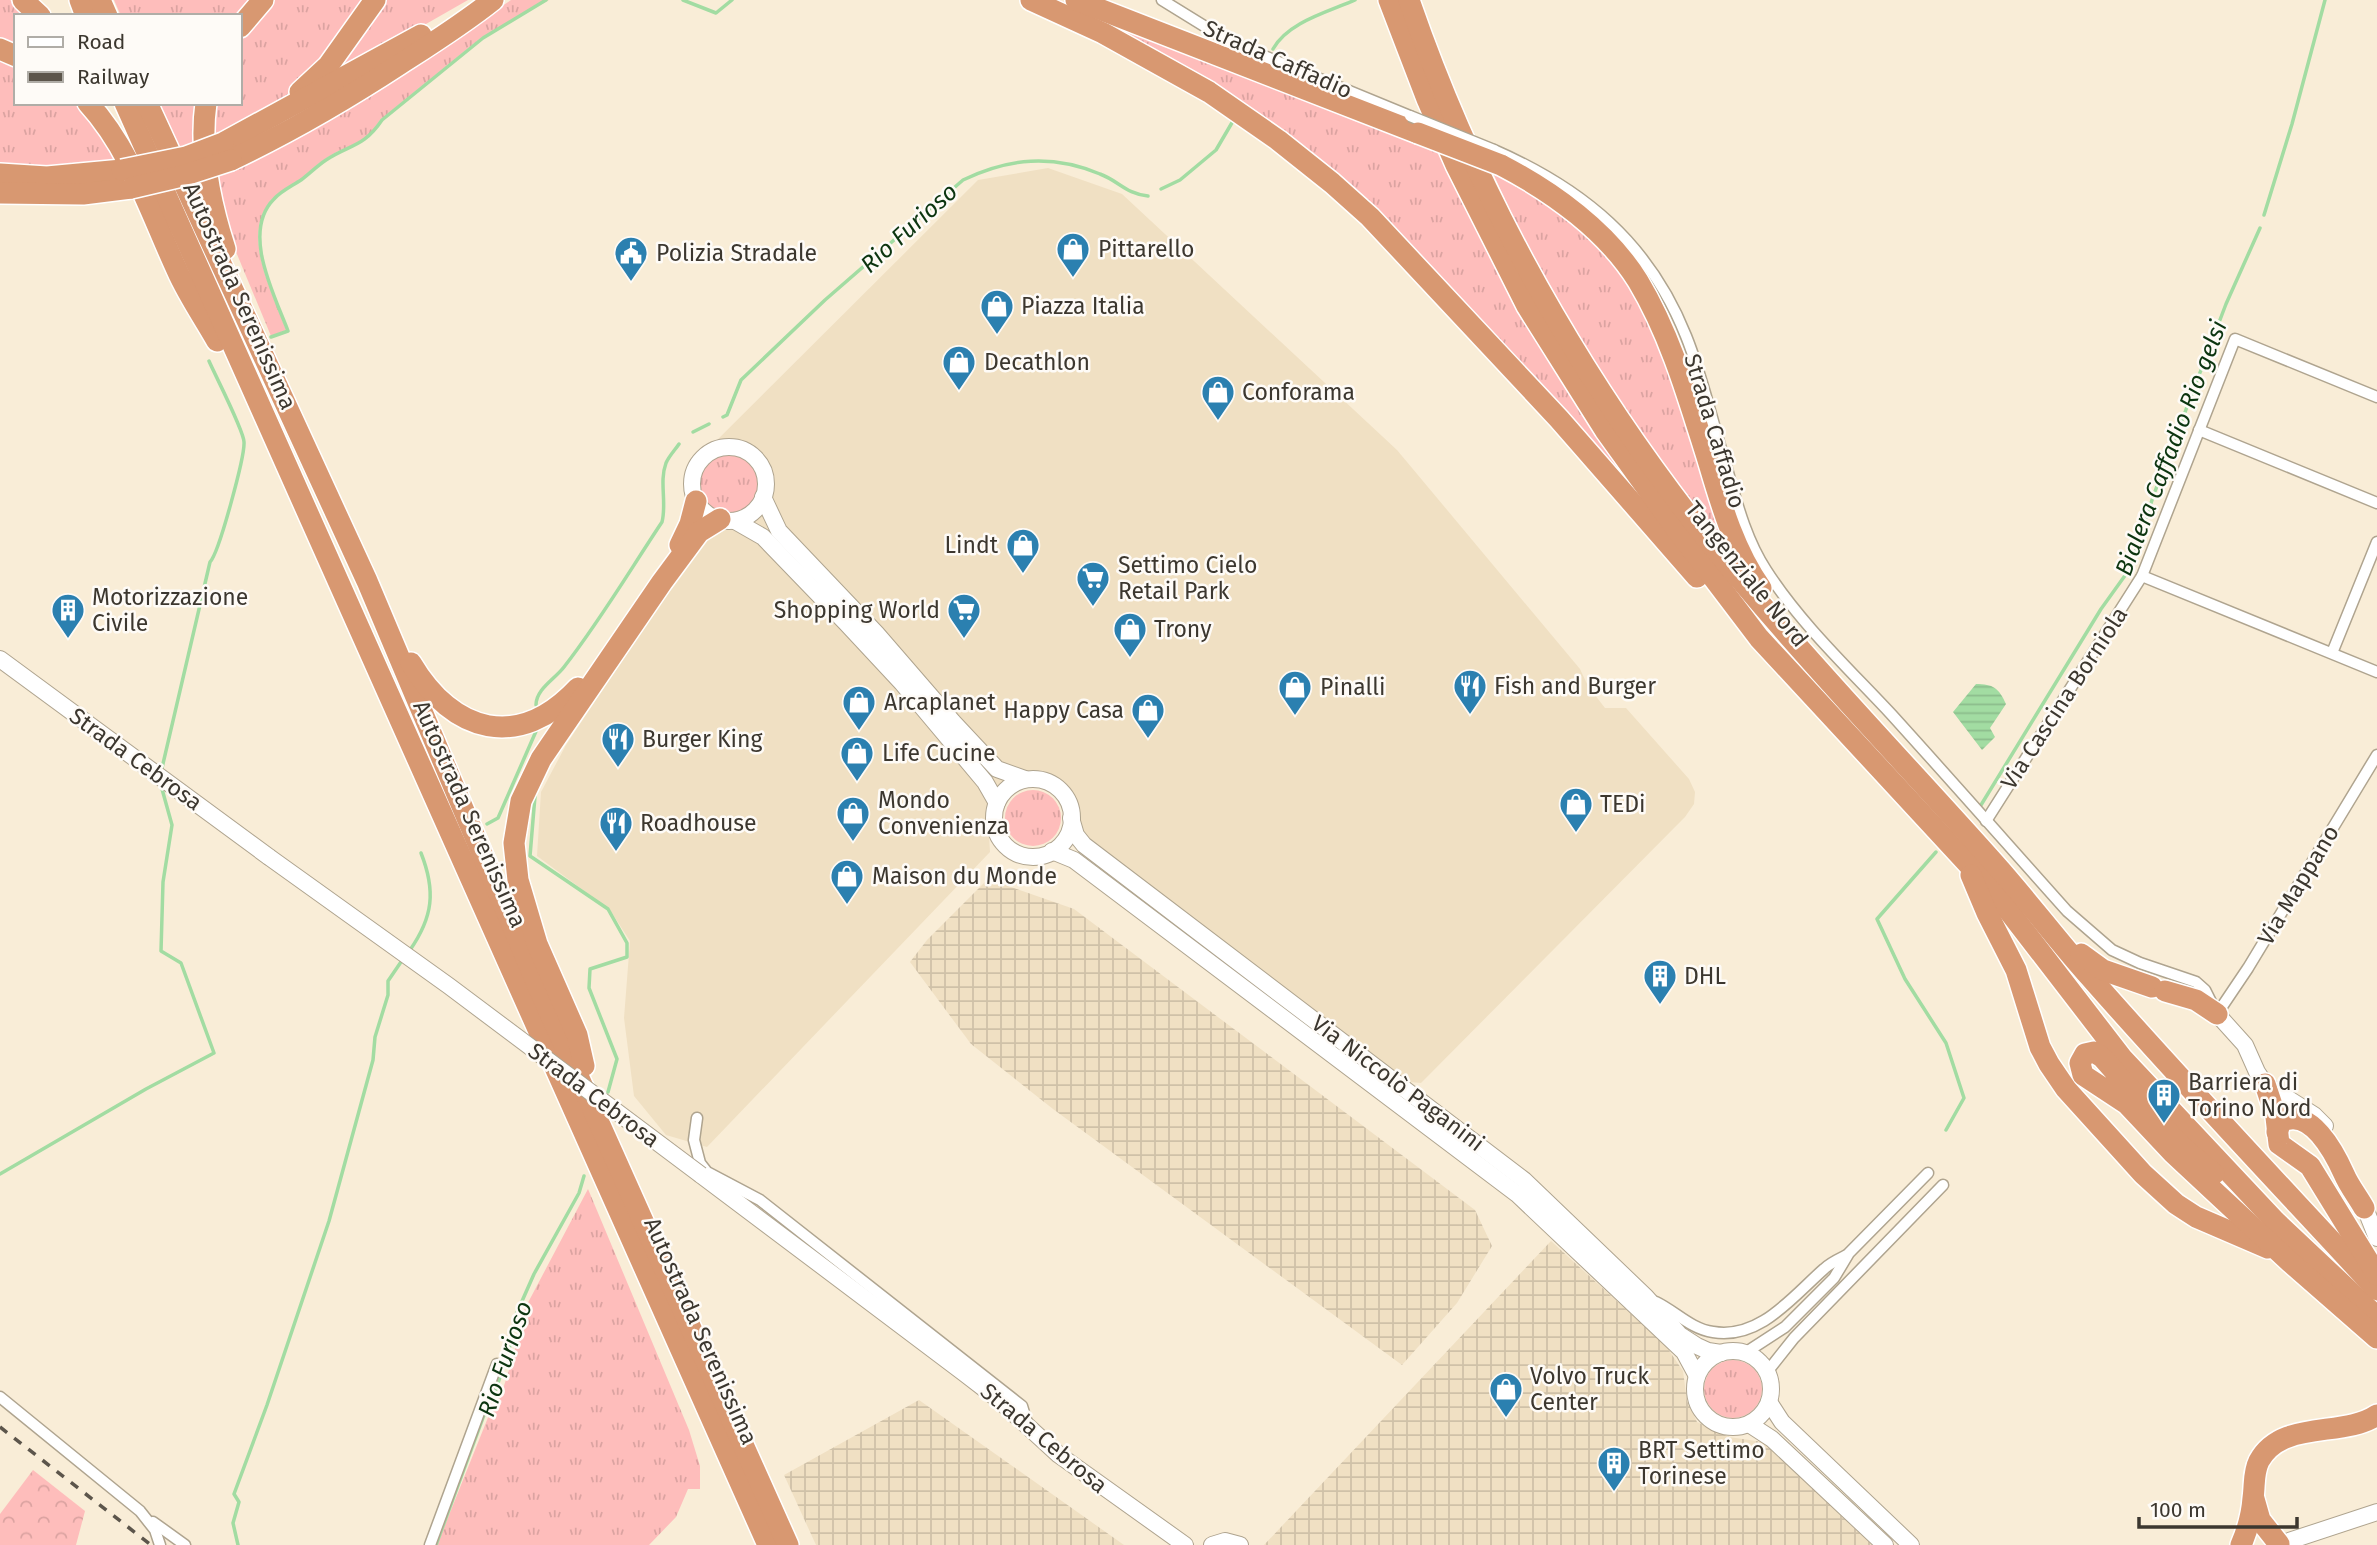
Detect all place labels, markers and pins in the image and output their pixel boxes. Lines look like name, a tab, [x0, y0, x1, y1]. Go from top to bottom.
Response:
shop icon: Pittarello	[1054, 230, 1092, 279]
public building icon: Polizia Stradale	[612, 234, 650, 283]
place label: Pittarello	[1098, 235, 1194, 263]
place label: Polizia Stradale	[656, 239, 817, 267]
shop icon: Piazza Italia	[978, 287, 1016, 336]
place label: Piazza Italia	[1021, 292, 1145, 320]
shop icon: Decathlon	[940, 343, 978, 392]
place label: Decathlon	[984, 348, 1090, 376]
shop icon: Conforama	[1199, 373, 1237, 422]
place label: Conforama	[1242, 378, 1355, 406]
shop icon: Lindt	[1004, 526, 1042, 575]
place label: Lindt	[945, 531, 999, 559]
place label: Settimo Cielo Retail Park	[1118, 551, 1257, 605]
supermarket icon: Settimo Cielo Retail Park	[1074, 559, 1112, 608]
place label: Motorizzazione Civile	[92, 583, 248, 637]
building icon: Motorizzazione Civile	[49, 591, 87, 640]
supermarket icon: Shopping World	[945, 591, 983, 640]
place label: Shopping World	[774, 596, 940, 624]
shop icon: Trony	[1111, 610, 1149, 659]
place label: Trony	[1154, 615, 1212, 643]
restaurant icon: Fish and Burger	[1451, 667, 1489, 716]
shop icon: Pinalli	[1276, 668, 1314, 717]
place label: Fish and Burger	[1494, 672, 1656, 700]
place label: Pinalli	[1320, 673, 1386, 701]
shop icon: Arcaplanet	[840, 683, 878, 732]
place label: Arcaplanet	[884, 688, 996, 716]
shop icon: Happy Casa	[1129, 691, 1167, 740]
place label: Happy Casa	[1003, 696, 1124, 724]
restaurant icon: Burger King	[599, 720, 637, 769]
place label: Burger King	[642, 725, 763, 753]
shop icon: Life Cucine	[838, 734, 876, 783]
place label: Life Cucine	[882, 739, 995, 767]
shop icon: TEDi	[1557, 785, 1595, 834]
place label: Mondo Convenienza	[878, 786, 1009, 840]
place label: TEDi	[1600, 790, 1646, 818]
shop icon: Mondo Convenienza	[834, 794, 872, 843]
restaurant icon: Roadhouse	[597, 804, 635, 853]
place label: Roadhouse	[640, 809, 757, 837]
shop icon: Maison du Monde	[828, 857, 866, 906]
place label: Maison du Monde	[872, 862, 1057, 890]
building icon: DHL	[1641, 957, 1679, 1006]
place label: DHL	[1684, 962, 1726, 990]
place label: Barriera di Torino Nord	[2188, 1068, 2312, 1122]
building icon: Barriera di Torino Nord	[2145, 1076, 2183, 1125]
place label: Volvo Truck Center	[1530, 1362, 1649, 1416]
shop icon: Volvo Truck Center	[1487, 1370, 1525, 1419]
place label: BRT Settimo Torinese	[1638, 1436, 1765, 1490]
building icon: BRT Settimo Torinese	[1595, 1444, 1633, 1493]

